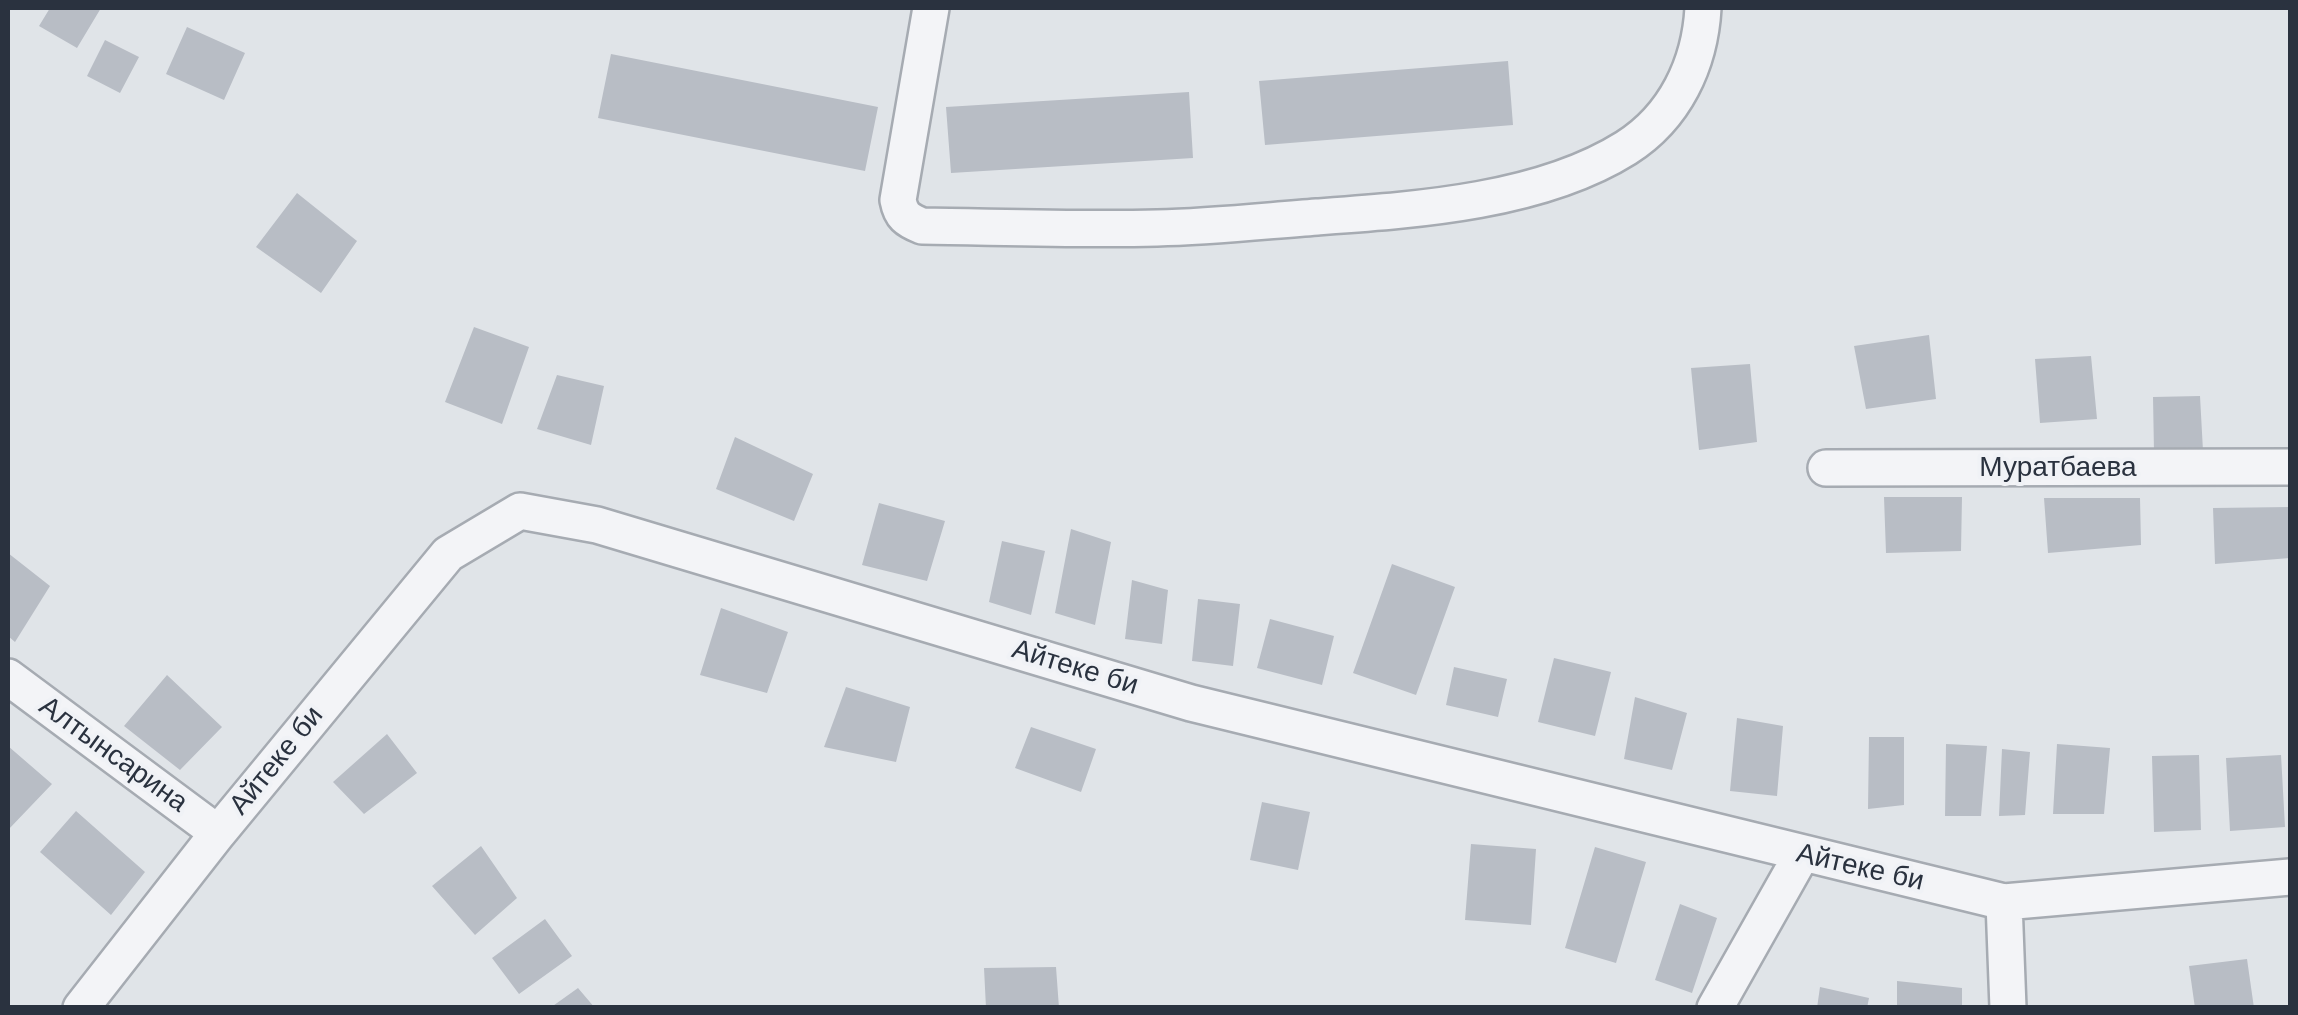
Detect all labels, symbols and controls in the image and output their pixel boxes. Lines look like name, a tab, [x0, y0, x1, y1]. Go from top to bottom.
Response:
street label: Муратбаева	[1979, 451, 2137, 485]
street label: Айтеке би	[1008, 633, 1142, 703]
street label: Алтынсарина	[32, 690, 194, 820]
street label: Айтеке би	[223, 700, 331, 822]
street label: Айтеке би	[1793, 837, 1927, 899]

